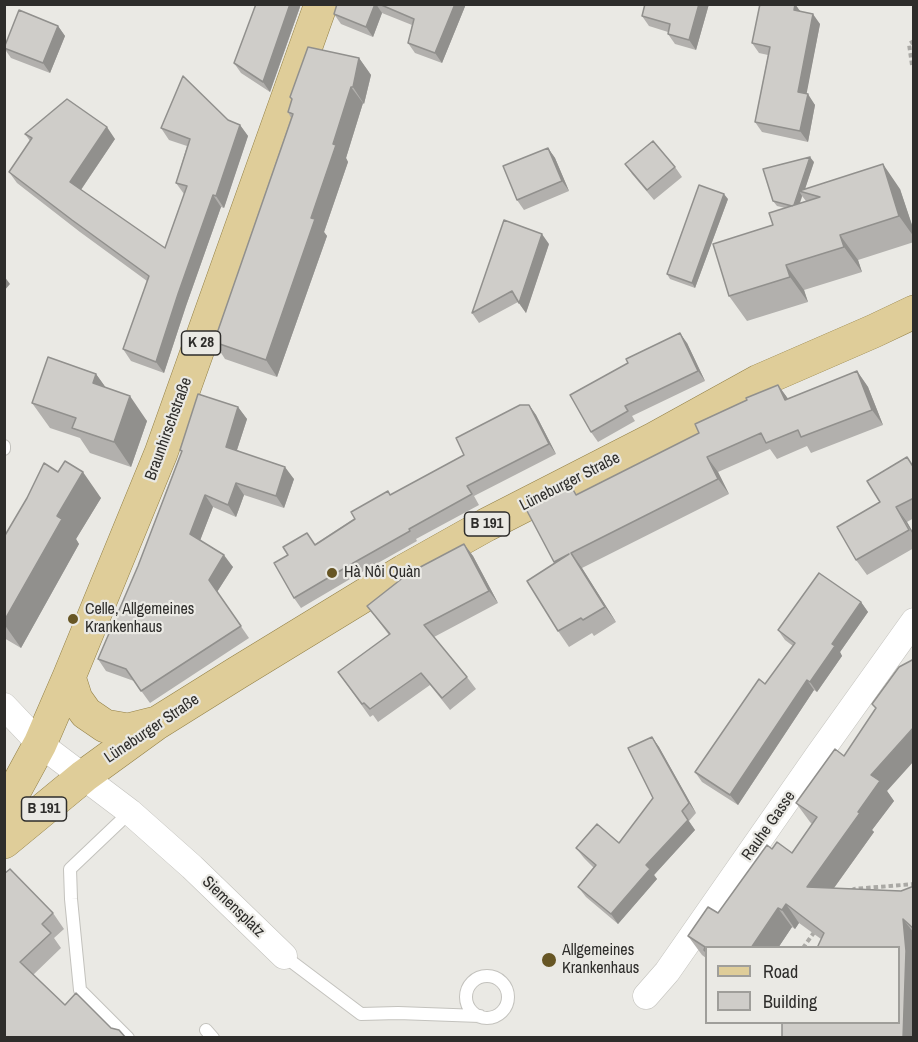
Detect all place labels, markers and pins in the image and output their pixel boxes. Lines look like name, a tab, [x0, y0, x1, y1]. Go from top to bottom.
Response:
place label: Hà Nôi Quàn	[344, 563, 421, 583]
marker: Hà Nôi Quàn	[325, 566, 339, 580]
place label: Celle, Allgemeines Krankenhaus	[85, 600, 194, 638]
marker: Celle, Allgemeines Krankenhaus	[66, 612, 80, 626]
place label: Allgemeines Krankenhaus	[562, 941, 639, 979]
marker: Allgemeines Krankenhaus	[540, 951, 558, 969]

